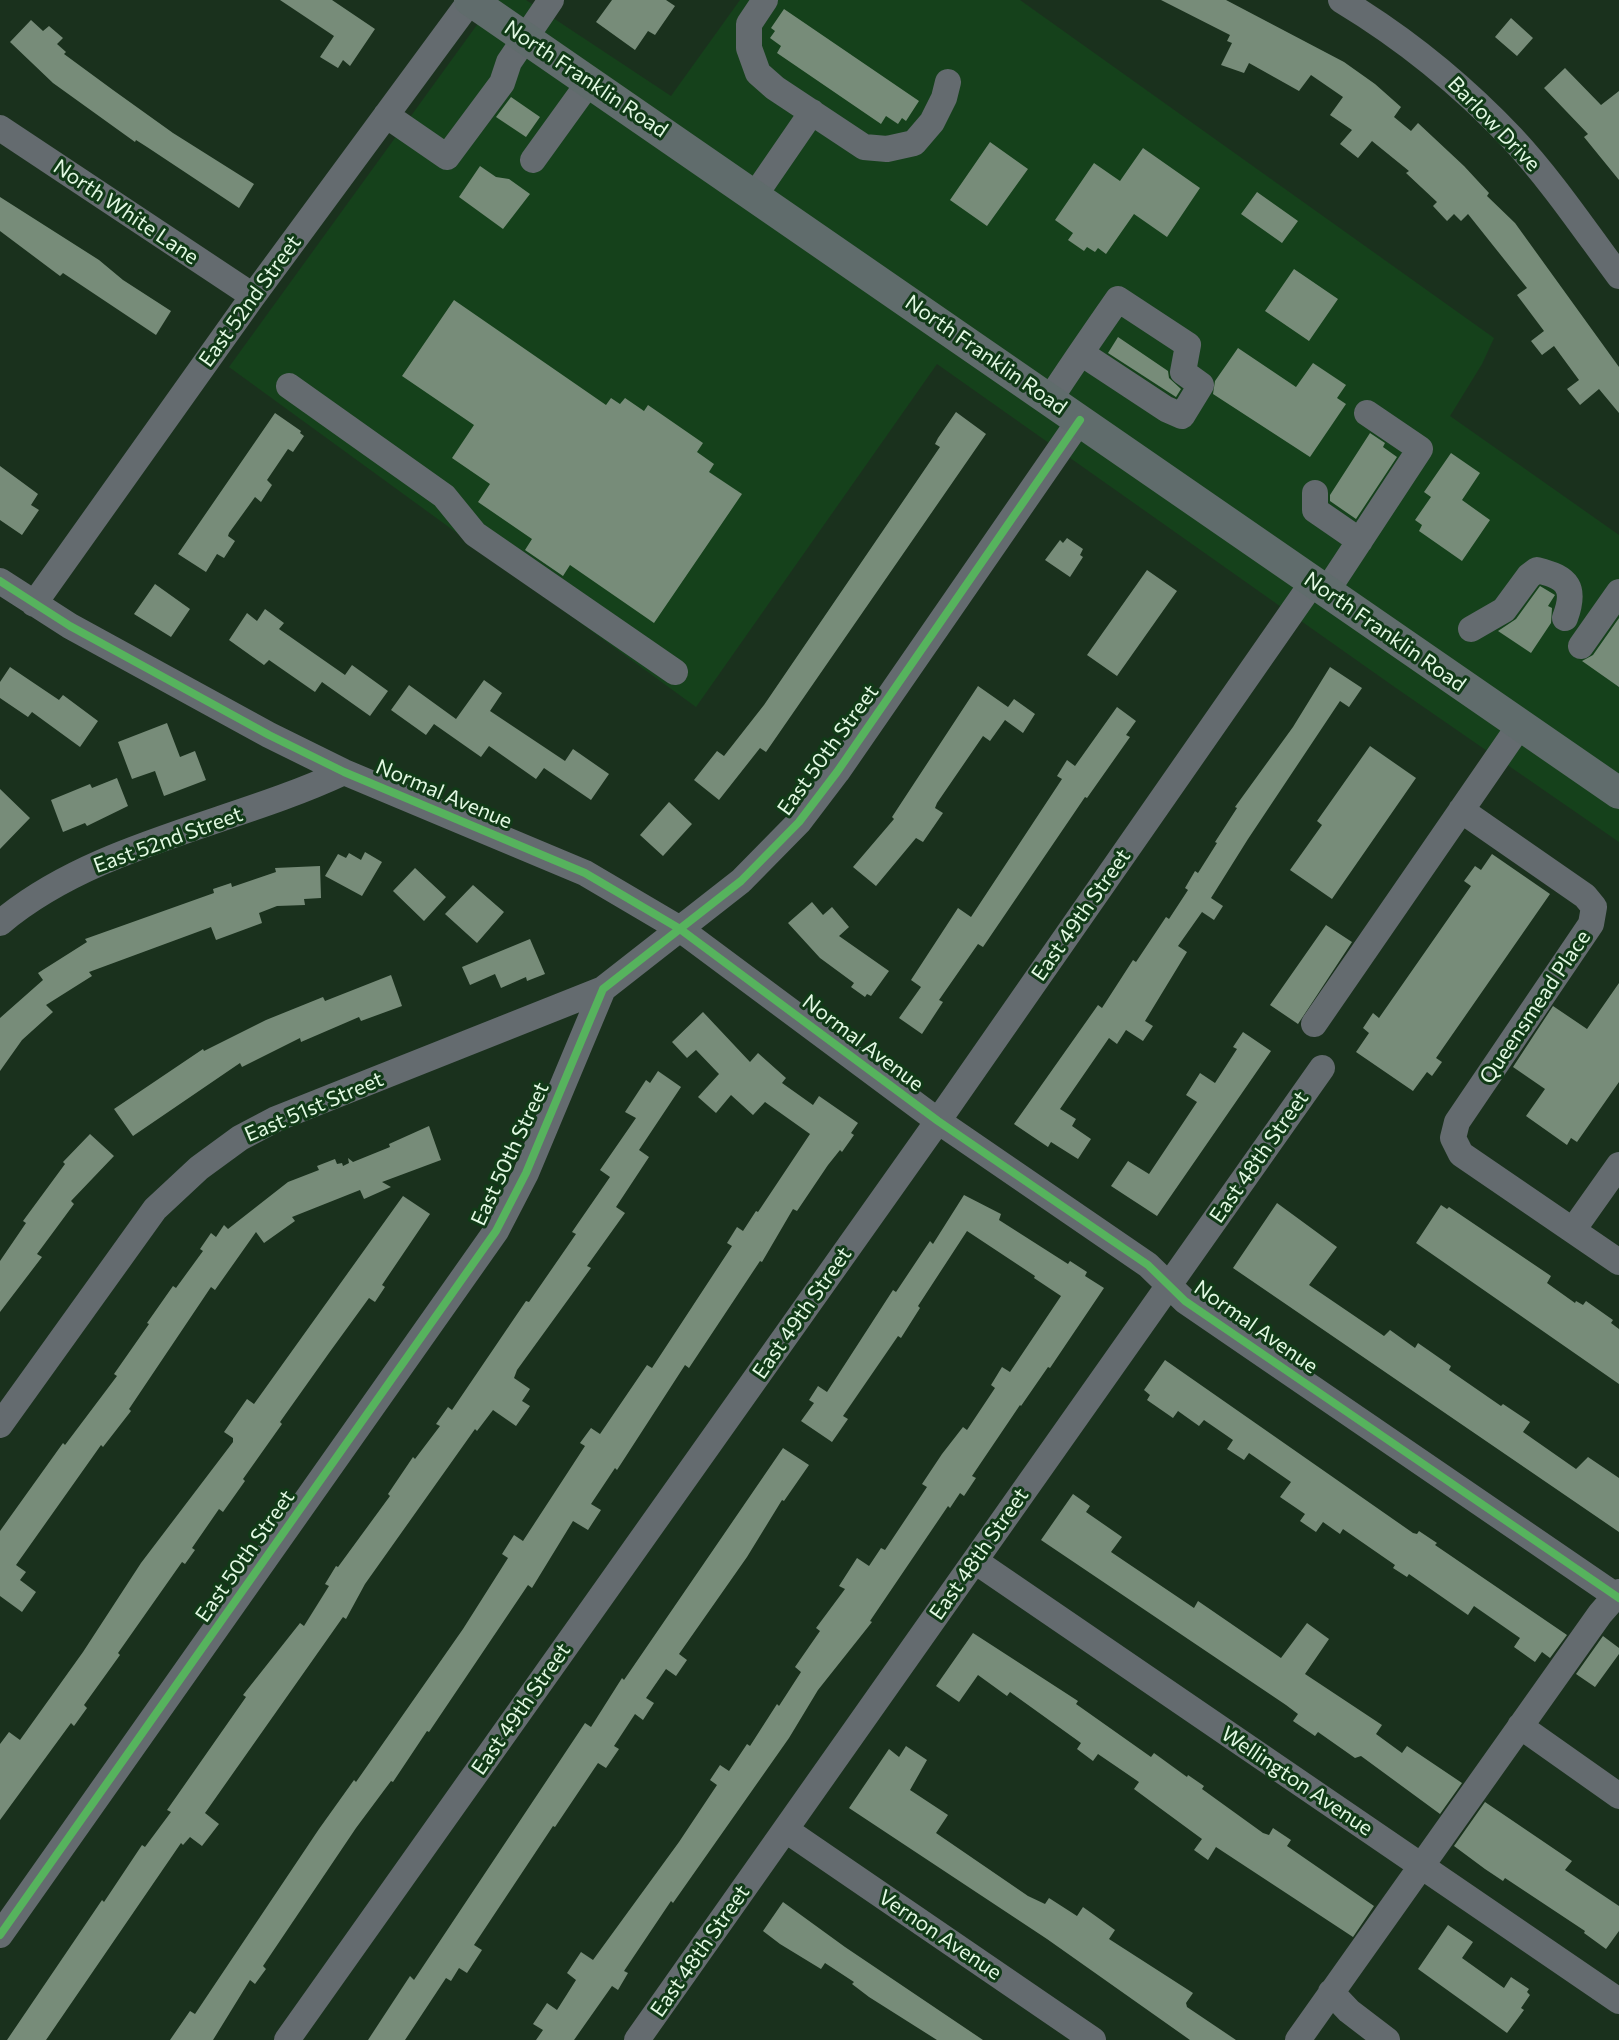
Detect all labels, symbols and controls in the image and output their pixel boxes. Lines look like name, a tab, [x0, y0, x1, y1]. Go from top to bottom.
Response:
street label: North Franklin Road	[500, 15, 672, 143]
street label: Barlow Drive	[1443, 71, 1545, 177]
street label: North White Lane	[49, 154, 203, 270]
street label: East 52nd Street	[194, 230, 306, 372]
street label: North Franklin Road	[900, 290, 1072, 420]
street label: North Franklin Road	[1299, 567, 1471, 697]
street label: East 50th Street	[772, 680, 884, 820]
street label: Normal Avenue	[372, 754, 516, 834]
street label: East 52nd Street	[90, 801, 246, 879]
street label: East 49th Street	[1026, 844, 1136, 986]
street label: Queensmead Place	[1474, 925, 1596, 1089]
street label: Normal Avenue	[797, 989, 929, 1097]
street label: East 51st Street	[241, 1066, 387, 1148]
street label: East 50th Street	[466, 1078, 554, 1230]
street label: East 48th Street	[1204, 1086, 1314, 1228]
street label: East 49th Street	[747, 1242, 857, 1384]
street label: Normal Avenue	[1189, 1275, 1323, 1379]
street label: East 48th Street	[924, 1483, 1034, 1625]
street label: East 50th Street	[190, 1485, 300, 1627]
street label: East 49th Street	[466, 1638, 576, 1780]
street label: Wellington Avenue	[1216, 1721, 1378, 1841]
street label: East 48th Street	[645, 1880, 755, 2022]
street label: Vernon Avenue	[874, 1885, 1006, 1985]

